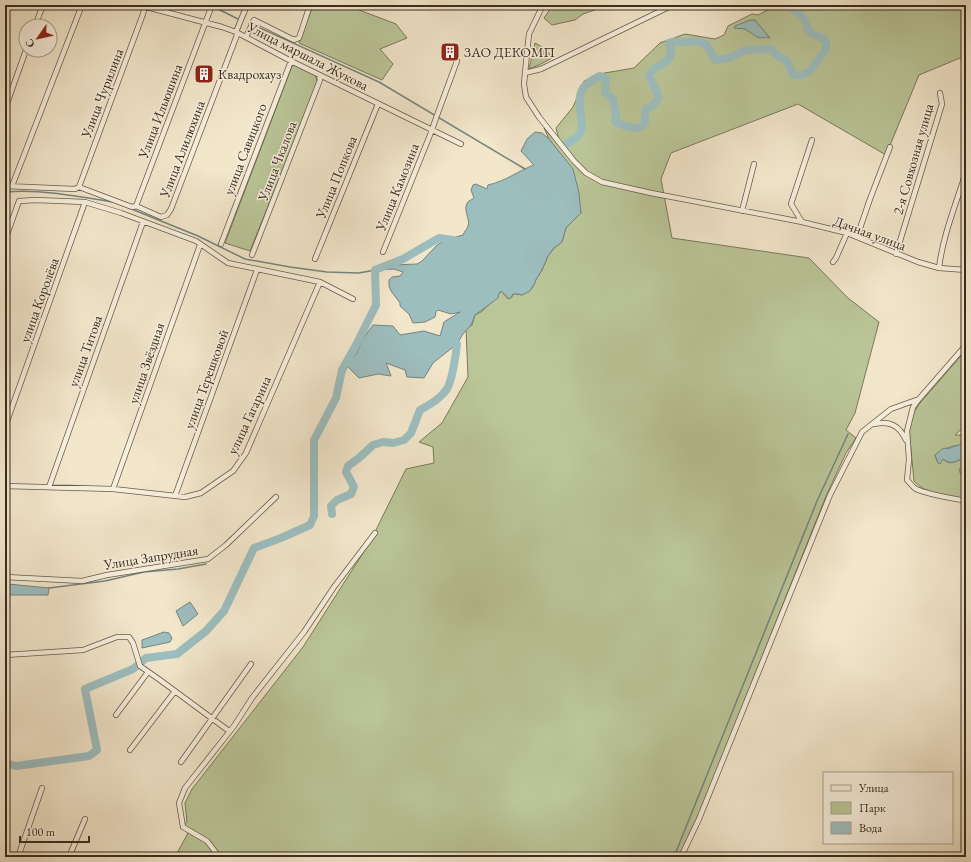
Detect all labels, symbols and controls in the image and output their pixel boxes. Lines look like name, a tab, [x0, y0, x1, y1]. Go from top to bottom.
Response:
street label: Улица маршала Жукова	[244, 17, 372, 94]
north arrow	[18, 18, 58, 58]
text: С	[22, 36, 38, 51]
building icon: ЗАО ДЕКОМП	[439, 41, 461, 63]
place label: ЗАО ДЕКОМП	[464, 43, 556, 61]
street label: Улица Чурилина	[76, 45, 127, 141]
street label: Улица Ильюшина	[133, 61, 186, 162]
building icon: Квадрохауз	[193, 63, 215, 85]
place label: Квадрохауз	[218, 65, 281, 83]
street label: Улица Алилюхина	[155, 97, 209, 201]
street label: улица Савицкого	[219, 101, 271, 197]
street label: 2-я Совхозная улица	[889, 101, 938, 217]
street label: Улица Чкалова	[253, 118, 301, 204]
street label: Улица Попкова	[311, 133, 361, 222]
street label: Улица Камозина	[371, 140, 423, 234]
street label: Дачная улица	[831, 212, 909, 255]
street label: улица Королёва	[15, 255, 63, 345]
street label: улица Титова	[64, 312, 106, 389]
street label: улица Звёздная	[124, 320, 168, 406]
street label: улица Терешковой	[180, 326, 233, 431]
street label: улица Гагарина	[223, 372, 275, 457]
street label: Улица Запрудная	[102, 541, 199, 573]
legend	[823, 772, 953, 844]
text: Улица	[858, 780, 889, 796]
text: Парк	[859, 800, 886, 816]
scale bar	[20, 818, 89, 844]
text: Вода	[859, 820, 882, 836]
text: 100 m	[26, 824, 56, 840]

